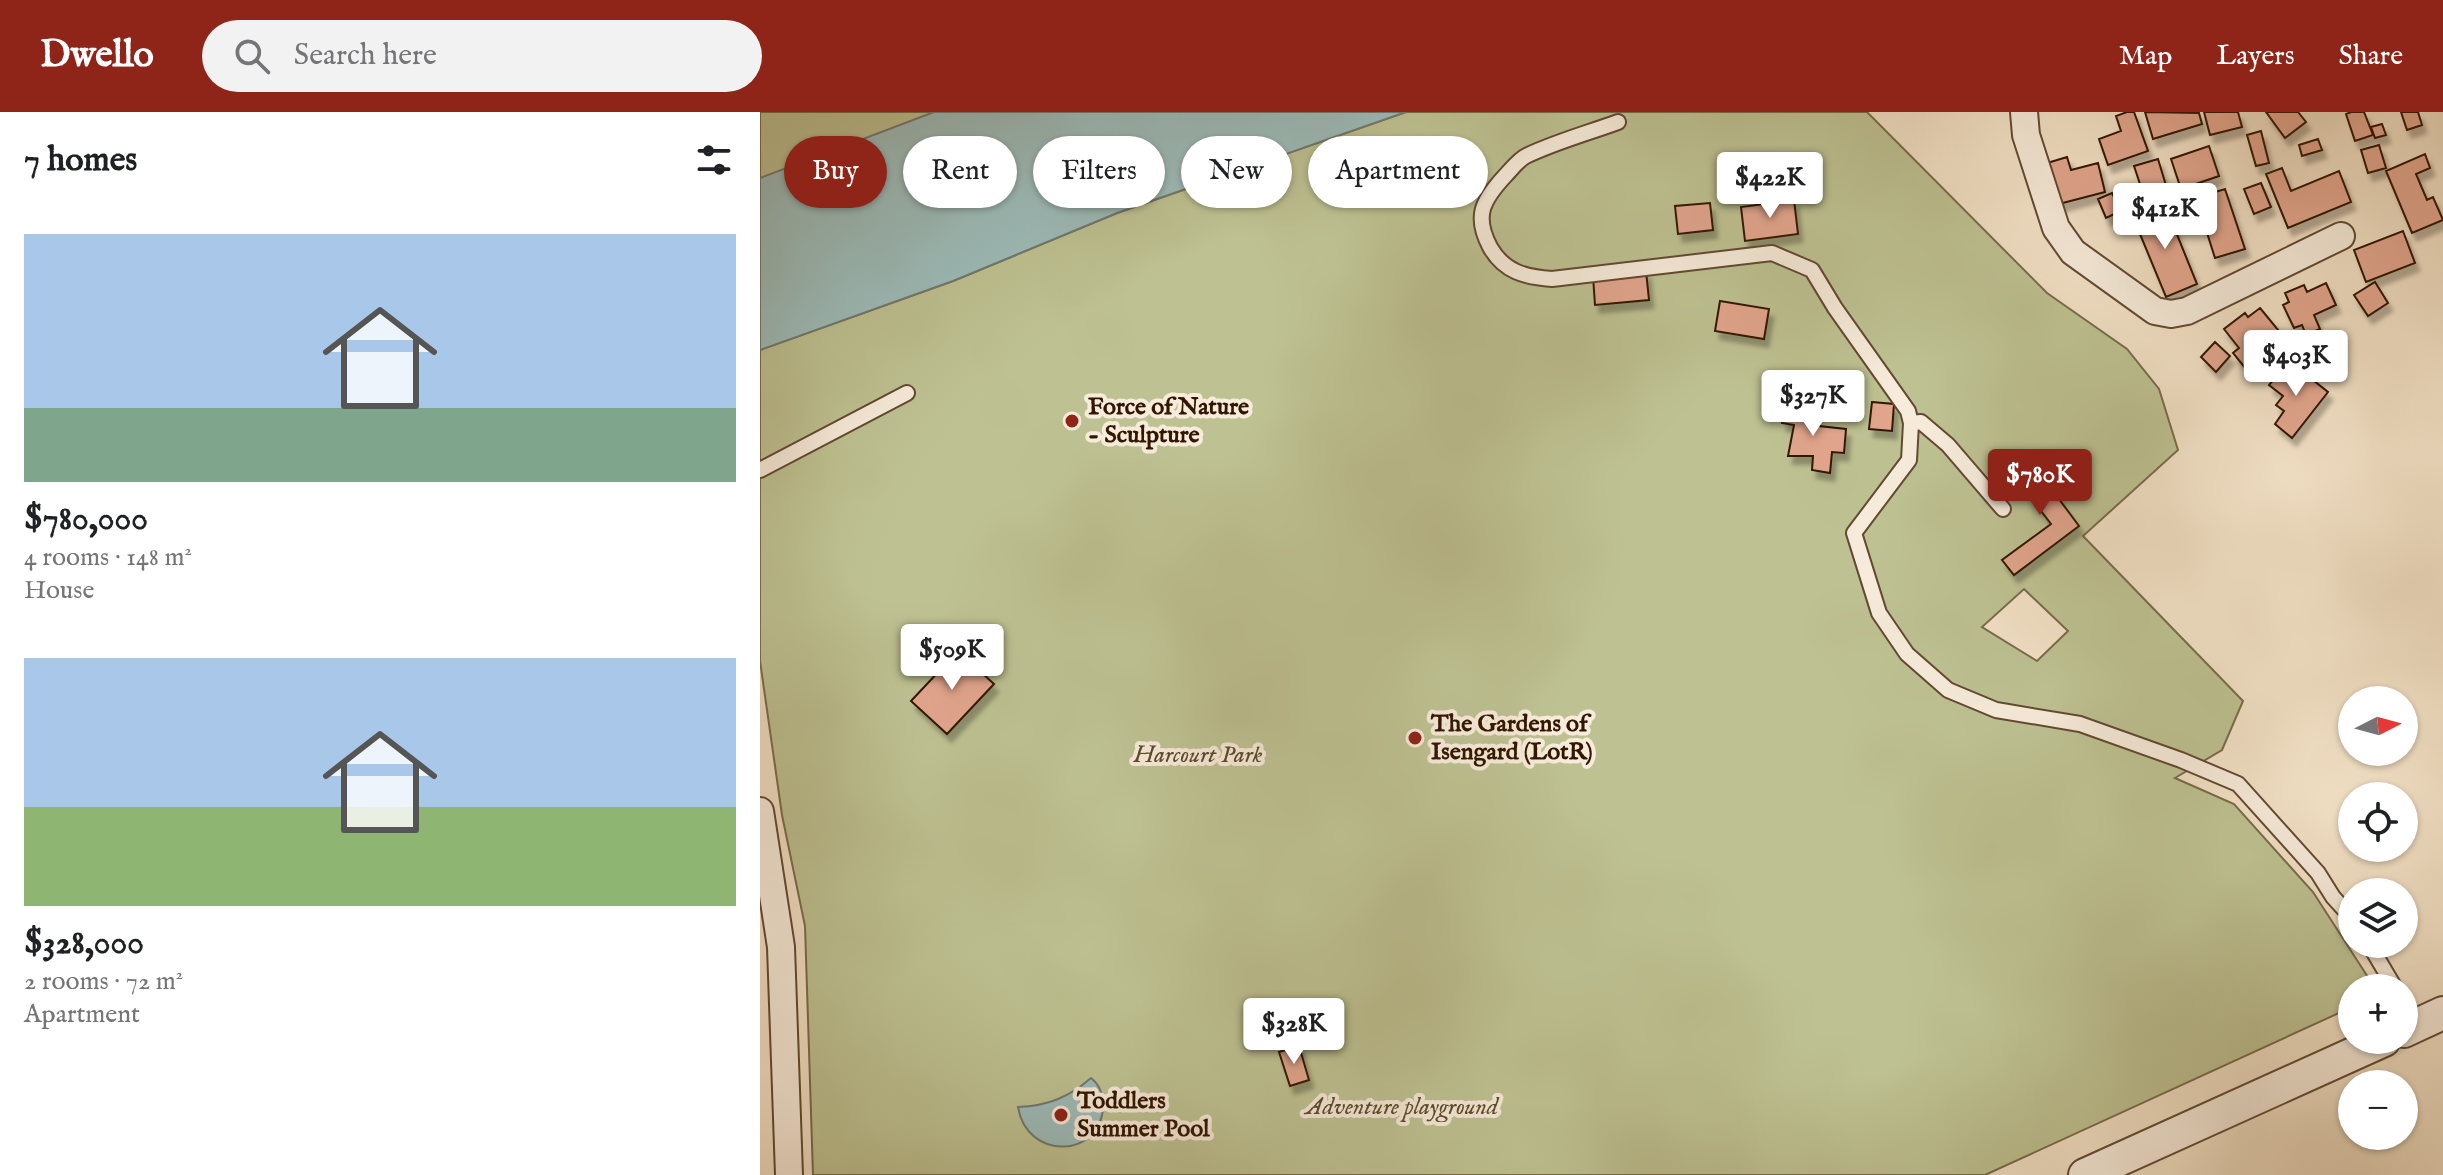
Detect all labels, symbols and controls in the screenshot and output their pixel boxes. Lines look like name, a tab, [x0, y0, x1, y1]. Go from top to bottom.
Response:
search box	[202, 20, 762, 92]
text: Dwello	[40, 32, 154, 80]
icon: search	[230, 34, 274, 78]
text: Search here	[294, 37, 437, 75]
text: Map	[2119, 39, 2172, 74]
text: Layers	[2216, 39, 2295, 74]
text: Share	[2339, 39, 2403, 74]
chip: Buy	[784, 136, 887, 208]
chip: Rent	[903, 136, 1017, 208]
chip: Filters	[1033, 136, 1165, 208]
chip: New	[1181, 136, 1292, 208]
chip: Apartment	[1308, 136, 1488, 208]
icon: filters	[692, 138, 736, 182]
text: 7 homes	[24, 139, 137, 182]
pin: $422K	[1714, 152, 1826, 220]
text: $422K	[1735, 161, 1805, 194]
pin: $412K	[2109, 183, 2221, 251]
text: $412K	[2131, 192, 2199, 225]
icon: home	[308, 286, 452, 430]
pin: $403K	[2240, 330, 2352, 398]
text: $403K	[2262, 339, 2330, 372]
pin: $327K	[1757, 370, 1869, 438]
text: $327K	[1780, 379, 1846, 412]
place label: Force of Nature - Sculpture	[1088, 392, 1249, 451]
marker: Force of Nature - Sculpture	[1063, 412, 1081, 430]
pin: $780K	[1984, 449, 2096, 517]
text: $780K	[2006, 458, 2074, 491]
text: $780,000	[24, 498, 148, 541]
text: 4 rooms · 148 m²	[24, 541, 192, 574]
text: House	[24, 574, 94, 607]
pin: $509K	[896, 624, 1008, 692]
text: $509K	[919, 633, 985, 666]
north arrow	[2338, 686, 2418, 766]
map controls	[2338, 686, 2418, 1150]
place label: The Gardens of Isengard (LotR)	[1430, 709, 1593, 768]
icon: home	[308, 710, 452, 854]
marker: The Gardens of Isengard (LotR)	[1406, 729, 1424, 747]
park label: Harcourt Park	[1133, 740, 1263, 771]
button: locate	[2338, 782, 2418, 862]
button: layers	[2338, 878, 2418, 958]
text: $328,000	[24, 922, 144, 965]
text: 2 rooms · 72 m²	[24, 965, 183, 998]
button: +	[2338, 974, 2418, 1054]
text: Apartment	[24, 998, 140, 1031]
pin: $328K	[1238, 998, 1350, 1066]
text: $328K	[1261, 1007, 1327, 1040]
button: −	[2338, 1070, 2418, 1150]
place label: Toddlers Summer Pool	[1076, 1086, 1210, 1145]
park label: Adventure playground	[1303, 1092, 1500, 1123]
marker: Toddlers Summer Pool	[1052, 1106, 1070, 1124]

